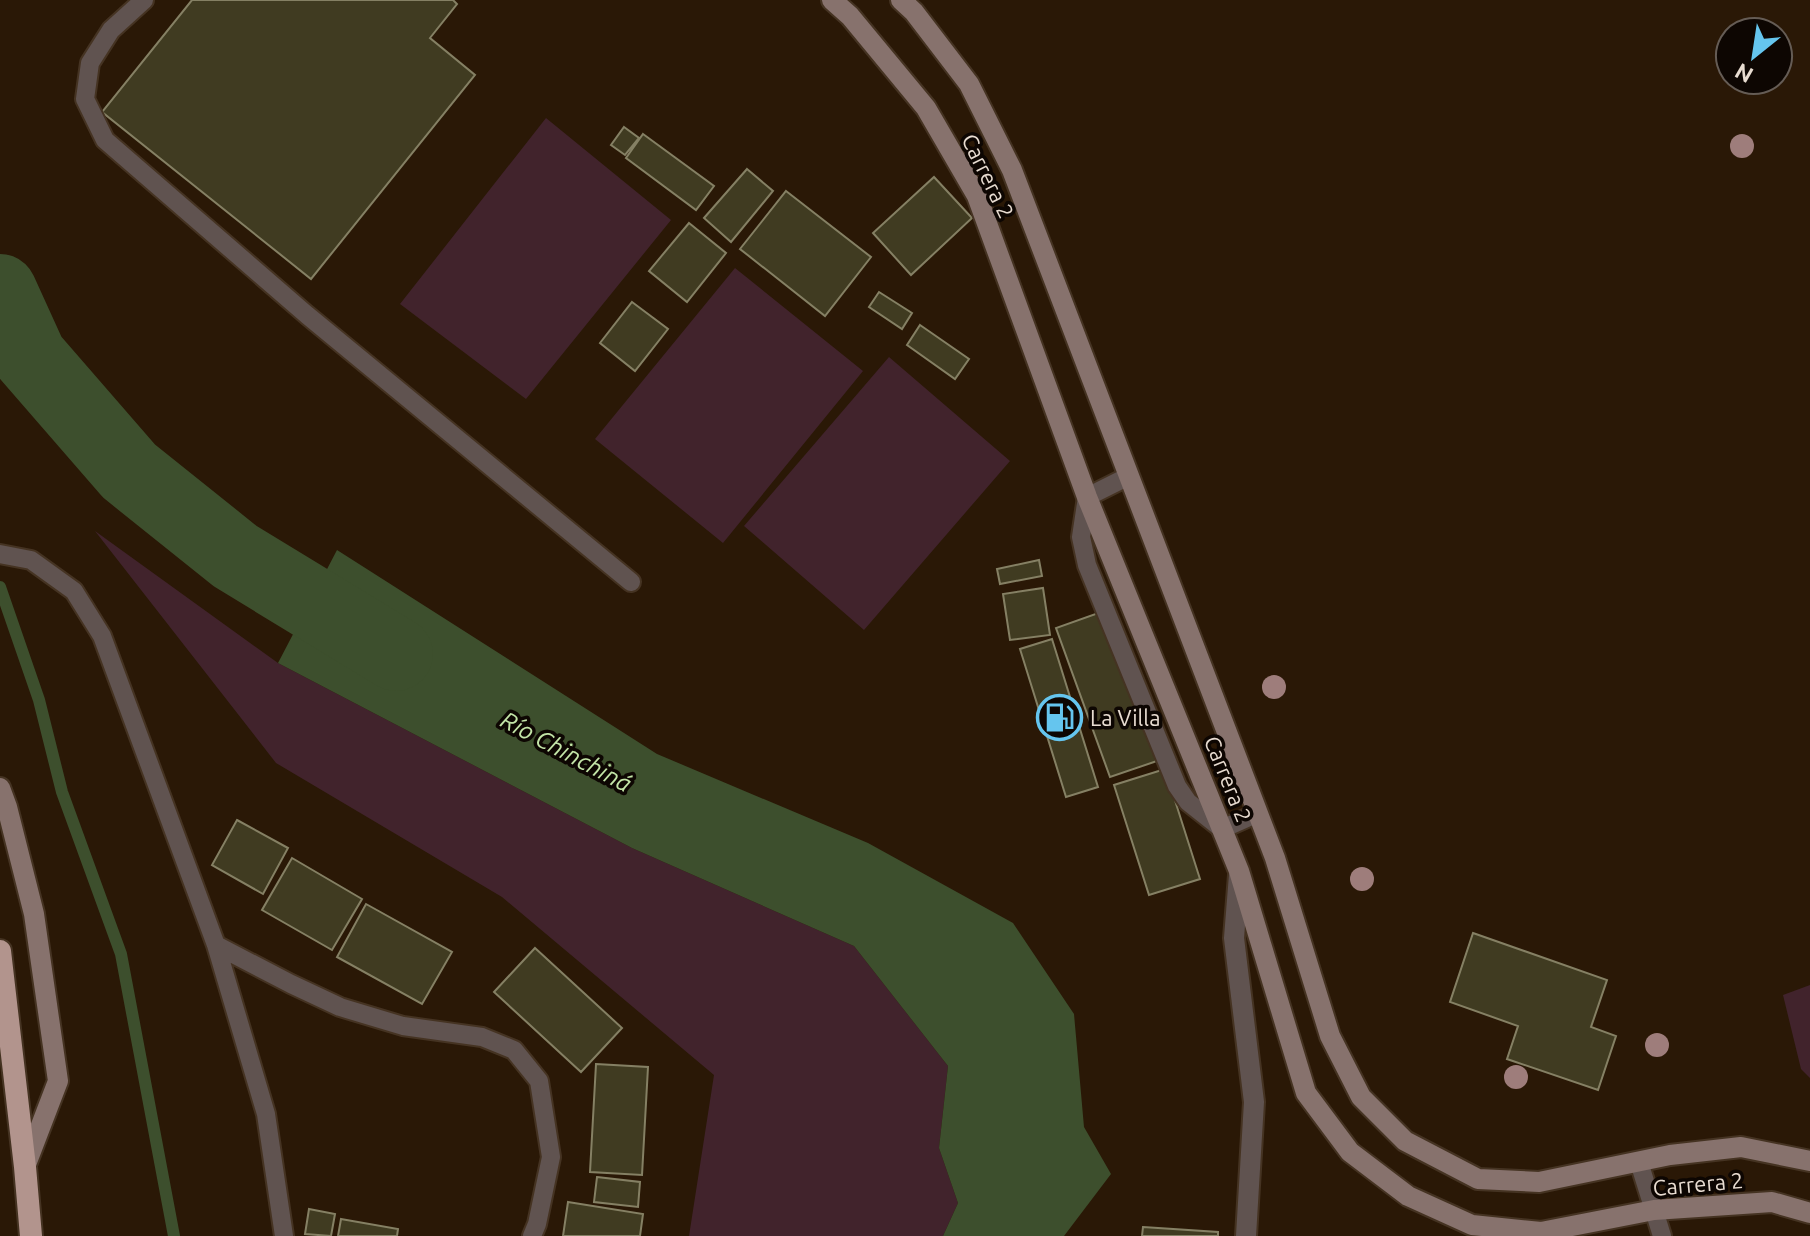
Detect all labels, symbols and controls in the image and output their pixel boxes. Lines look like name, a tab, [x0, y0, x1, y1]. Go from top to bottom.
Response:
north arrow	[1714, 16, 1794, 96]
text: N	[1730, 59, 1757, 89]
street label: Carrera 2	[957, 130, 1020, 222]
fuel station icon: La Villa	[1035, 694, 1083, 742]
place label: La Villa	[1090, 705, 1160, 730]
water label: Río Chinchiná	[496, 706, 636, 797]
street label: Carrera 2	[1200, 732, 1257, 826]
street label: Carrera 2	[1652, 1167, 1744, 1200]

